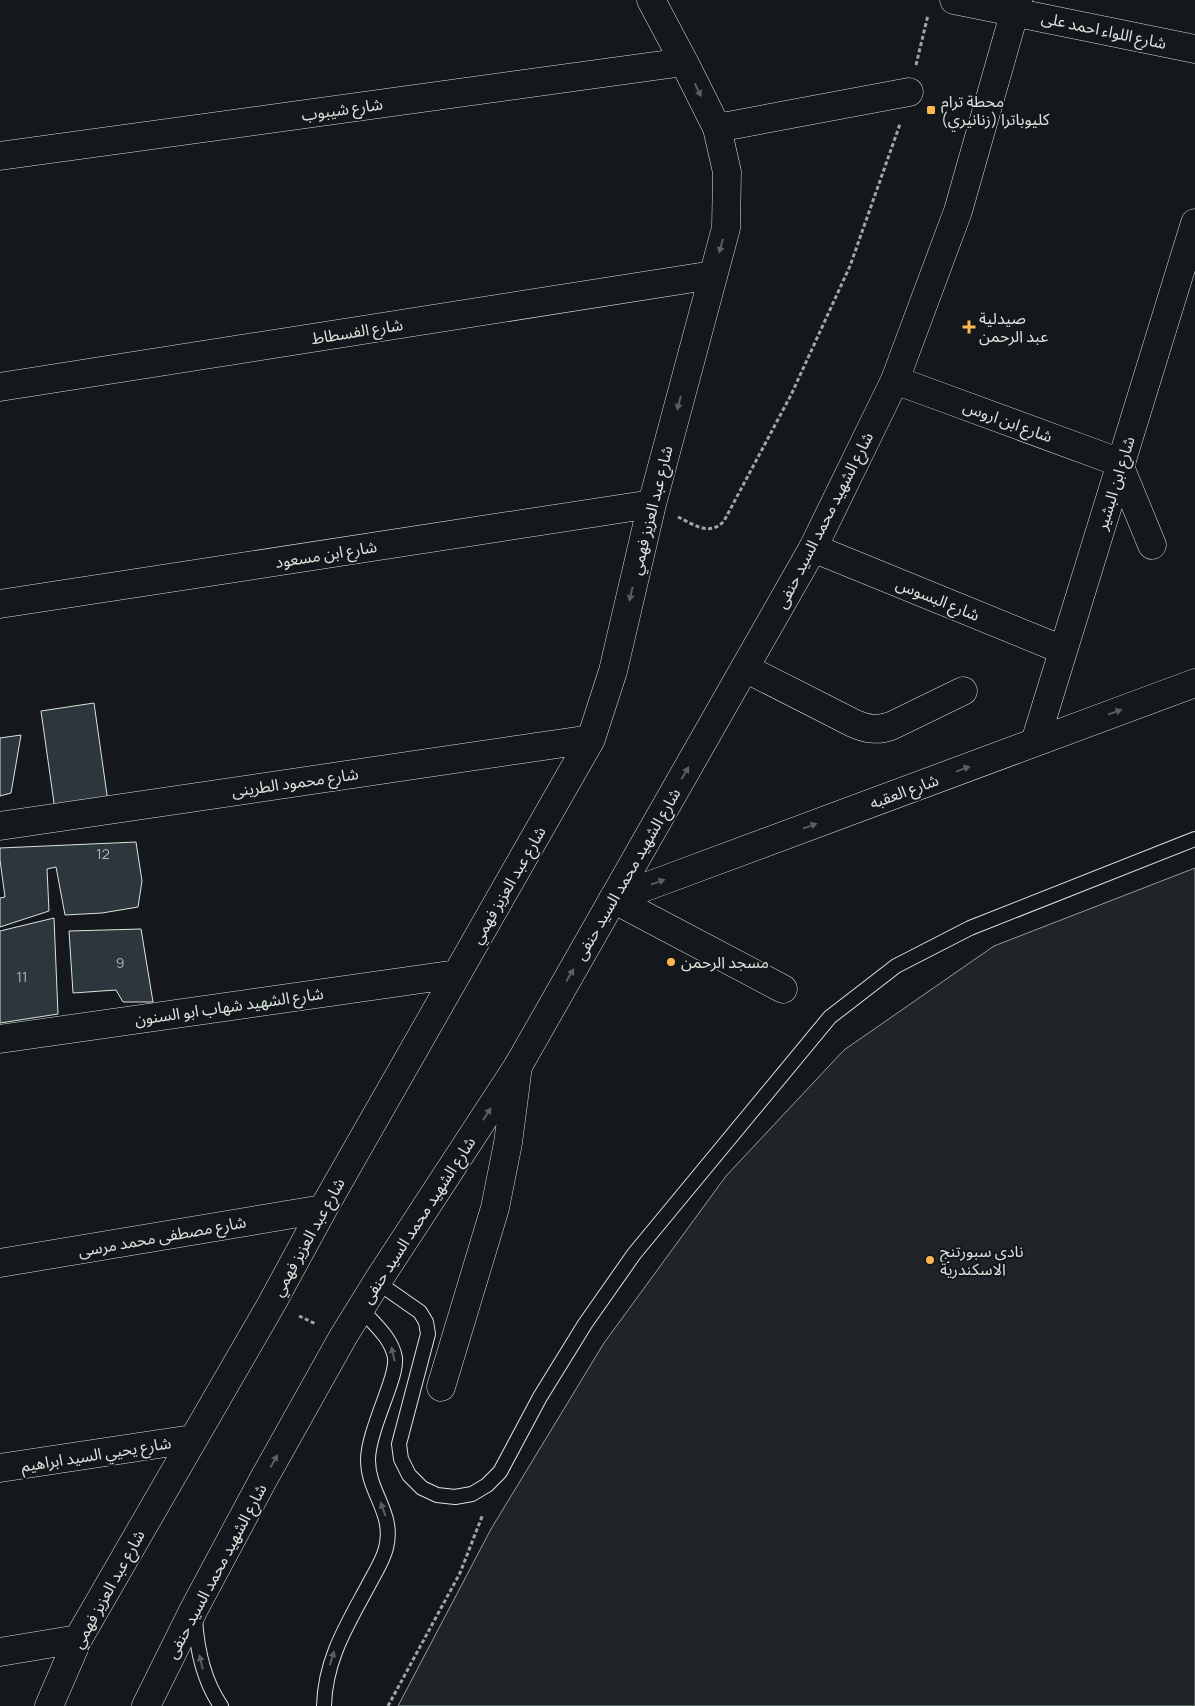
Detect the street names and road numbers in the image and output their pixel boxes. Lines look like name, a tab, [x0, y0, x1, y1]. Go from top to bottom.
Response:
street label: شارع اللواء احمد على	[1039, 6, 1168, 56]
street label: شارع شيبوب	[300, 92, 384, 128]
street label: شارع الفسطاط	[310, 313, 405, 351]
street label: شارع ابن اروس	[960, 395, 1056, 449]
street label: شارع الشهيد محمد السيد حنفى	[770, 428, 880, 613]
street label: شارع ابن البشير	[1090, 434, 1142, 534]
street label: شارع عبد العزيز فهمي	[624, 443, 680, 577]
street label: شارع ابن مسعود	[273, 535, 379, 575]
street label: شارع البسوس	[892, 572, 983, 628]
street label: شارع محمود الطرينى	[230, 762, 360, 804]
street label: شارع العقبه	[866, 768, 942, 816]
street label: شارع الشهيد محمد السيد حنفى	[569, 784, 687, 965]
street label: شارع عبد العزيز فهمي	[465, 822, 552, 949]
street label: شارع الشهيد شهاب ابو السنون	[133, 982, 325, 1032]
street label: شارع الشهيد محمد السيد حنفى	[356, 1132, 482, 1309]
street label: شارع عبد العزيز فهمي	[266, 1174, 351, 1301]
street label: شارع مصطفى محمد مرسى	[76, 1210, 248, 1264]
street label: شارع يحيي السيد ابراهيم	[19, 1431, 173, 1479]
street label: شارع الشهيد محمد السيد حنفى	[160, 1480, 273, 1663]
street label: شارع عبد العزيز فهمي	[66, 1526, 151, 1653]

